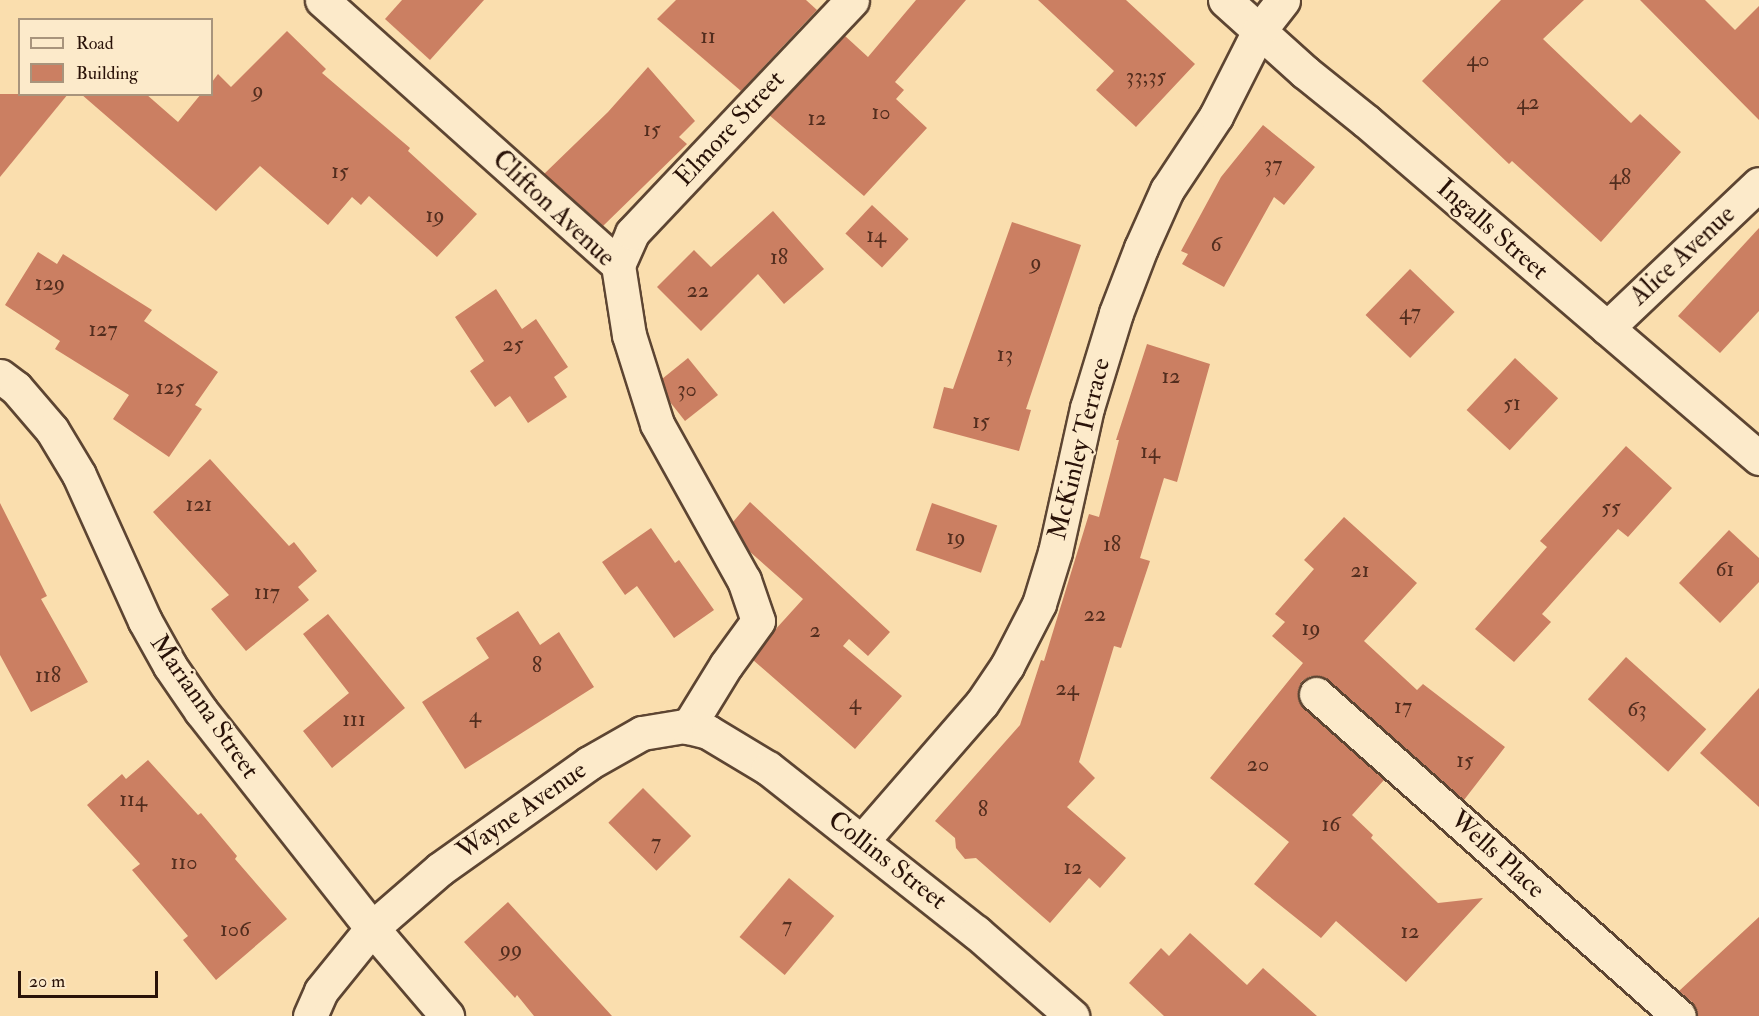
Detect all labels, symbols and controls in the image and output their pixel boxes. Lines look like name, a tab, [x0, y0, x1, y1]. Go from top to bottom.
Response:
legend	[18, 18, 213, 96]
house number: 11	[700, 24, 716, 50]
text: Road	[76, 32, 114, 55]
house number: 40	[1466, 47, 1490, 73]
text: Building	[76, 62, 138, 85]
house number: 33;35	[1126, 64, 1166, 90]
street label: Elmore Street	[669, 65, 791, 193]
house number: 9	[252, 78, 264, 104]
house number: 42	[1516, 90, 1540, 116]
house number: 10	[871, 100, 891, 126]
house number: 12	[807, 106, 827, 132]
house number: 15	[643, 117, 661, 143]
street label: Clifton Avenue	[485, 144, 621, 274]
house number: 37	[1264, 152, 1282, 178]
house number: 15	[331, 159, 349, 185]
house number: 48	[1609, 165, 1631, 191]
street label: Ingalls Street	[1430, 173, 1554, 287]
street label: Alice Avenue	[1624, 200, 1742, 312]
house number: 19	[425, 203, 445, 229]
house number: 14	[866, 223, 886, 249]
house number: 6	[1210, 232, 1222, 258]
house number: 18	[770, 245, 788, 271]
house number: 9	[1030, 250, 1042, 276]
house number: 129	[35, 271, 65, 297]
house number: 22	[687, 278, 709, 304]
house number: 47	[1399, 300, 1421, 326]
house number: 127	[88, 317, 118, 343]
house number: 25	[503, 332, 523, 358]
house number: 13	[997, 342, 1013, 368]
street label: McKinley Terrace	[1042, 355, 1118, 543]
house number: 12	[1161, 364, 1181, 390]
house number: 125	[156, 375, 184, 401]
house number: 30	[677, 377, 697, 403]
house number: 51	[1503, 391, 1521, 417]
house number: 15	[972, 409, 990, 435]
house number: 14	[1140, 439, 1160, 465]
house number: 121	[186, 492, 212, 518]
house number: 55	[1601, 495, 1621, 521]
house number: 19	[946, 525, 966, 551]
house number: 18	[1103, 532, 1121, 558]
house number: 61	[1716, 557, 1734, 583]
house number: 21	[1350, 558, 1370, 584]
house number: 117	[254, 580, 280, 606]
house number: 22	[1084, 602, 1106, 628]
house number: 19	[1301, 616, 1321, 642]
house number: 2	[809, 618, 821, 644]
street label: Marianna Street	[143, 629, 265, 785]
house number: 8	[532, 653, 542, 679]
house number: 118	[35, 663, 61, 689]
house number: 24	[1055, 676, 1079, 702]
house number: 4	[849, 690, 861, 716]
house number: 17	[1394, 694, 1412, 720]
house number: 63	[1627, 697, 1647, 723]
house number: 4	[469, 703, 481, 729]
house number: 111	[342, 707, 366, 733]
house number: 15	[1456, 748, 1474, 774]
house number: 20	[1247, 752, 1269, 778]
street label: Wayne Avenue	[451, 755, 593, 867]
house number: 114	[119, 787, 147, 813]
house number: 8	[978, 797, 988, 823]
street label: Wells Place	[1443, 804, 1551, 906]
street label: Collins Street	[821, 805, 953, 917]
house number: 16	[1322, 812, 1340, 838]
house number: 7	[651, 830, 661, 856]
house number: 110	[171, 850, 197, 876]
house number: 12	[1063, 855, 1083, 881]
house number: 7	[782, 913, 792, 939]
house number: 106	[220, 917, 250, 943]
house number: 12	[1400, 919, 1420, 945]
house number: 99	[500, 937, 522, 963]
scale bar	[21, 959, 160, 997]
text: 20 m	[29, 970, 65, 993]

